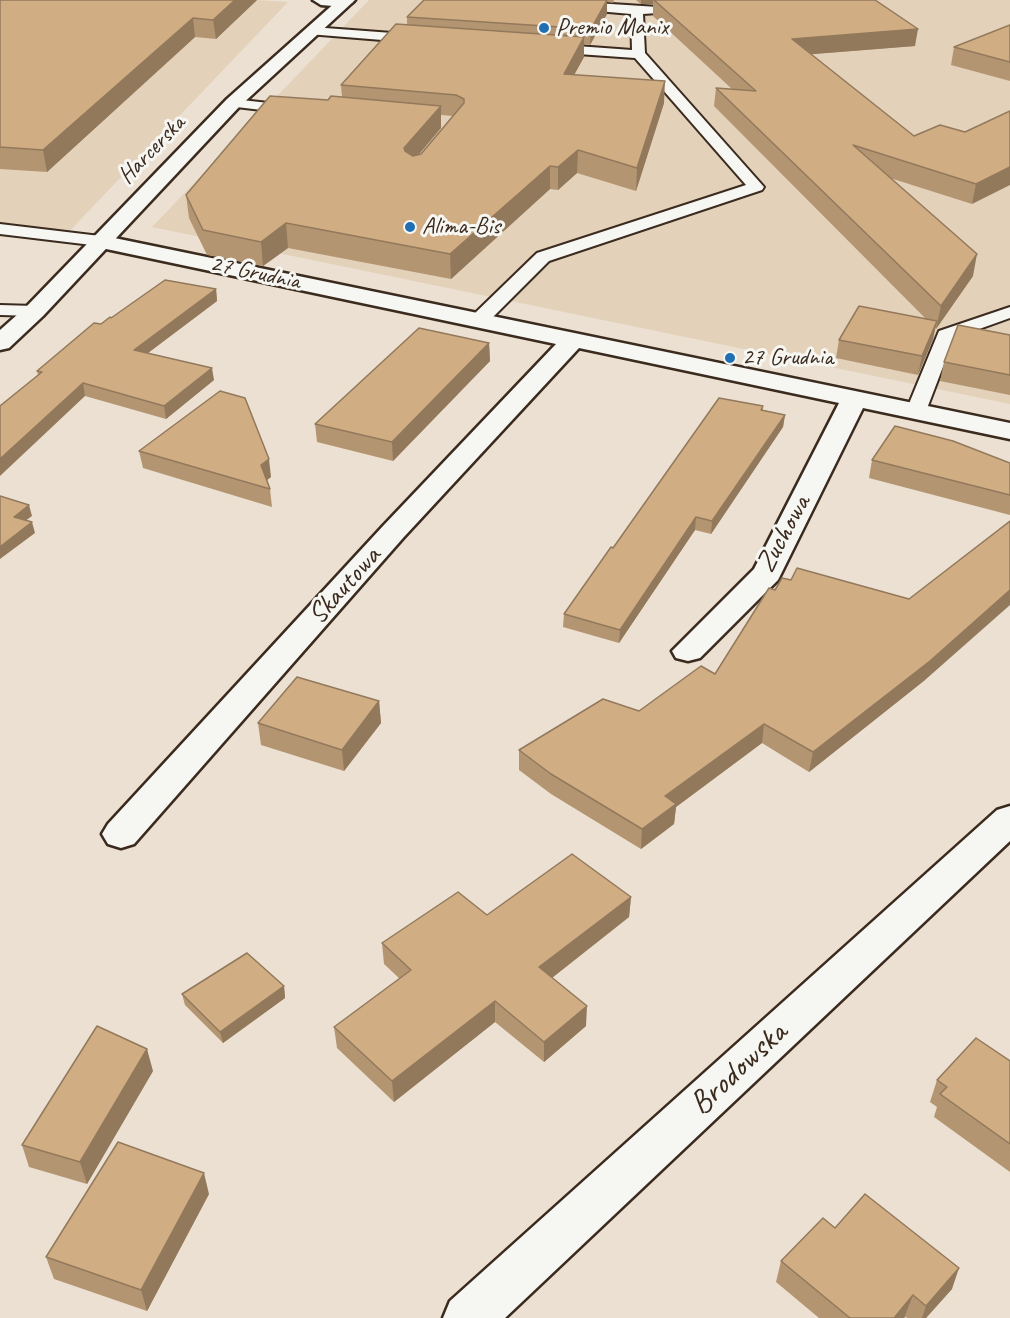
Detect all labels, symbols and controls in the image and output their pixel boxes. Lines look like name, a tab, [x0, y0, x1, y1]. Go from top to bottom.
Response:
place label: Premio Manix	[556, 14, 668, 42]
marker: Premio Manix	[537, 21, 551, 35]
street label: Harcerska	[112, 110, 192, 190]
place label: Alima-Bis	[422, 213, 500, 241]
marker: Alima-Bis	[403, 220, 417, 234]
street label: 27 Grudnia	[207, 249, 303, 297]
place label: 27 Grudnia	[742, 344, 833, 372]
marker: 27 Grudnia	[723, 351, 737, 365]
street label: Zuchowa	[749, 490, 819, 578]
street label: Skautowa	[302, 540, 388, 632]
street label: Brodowska	[682, 1014, 796, 1124]

